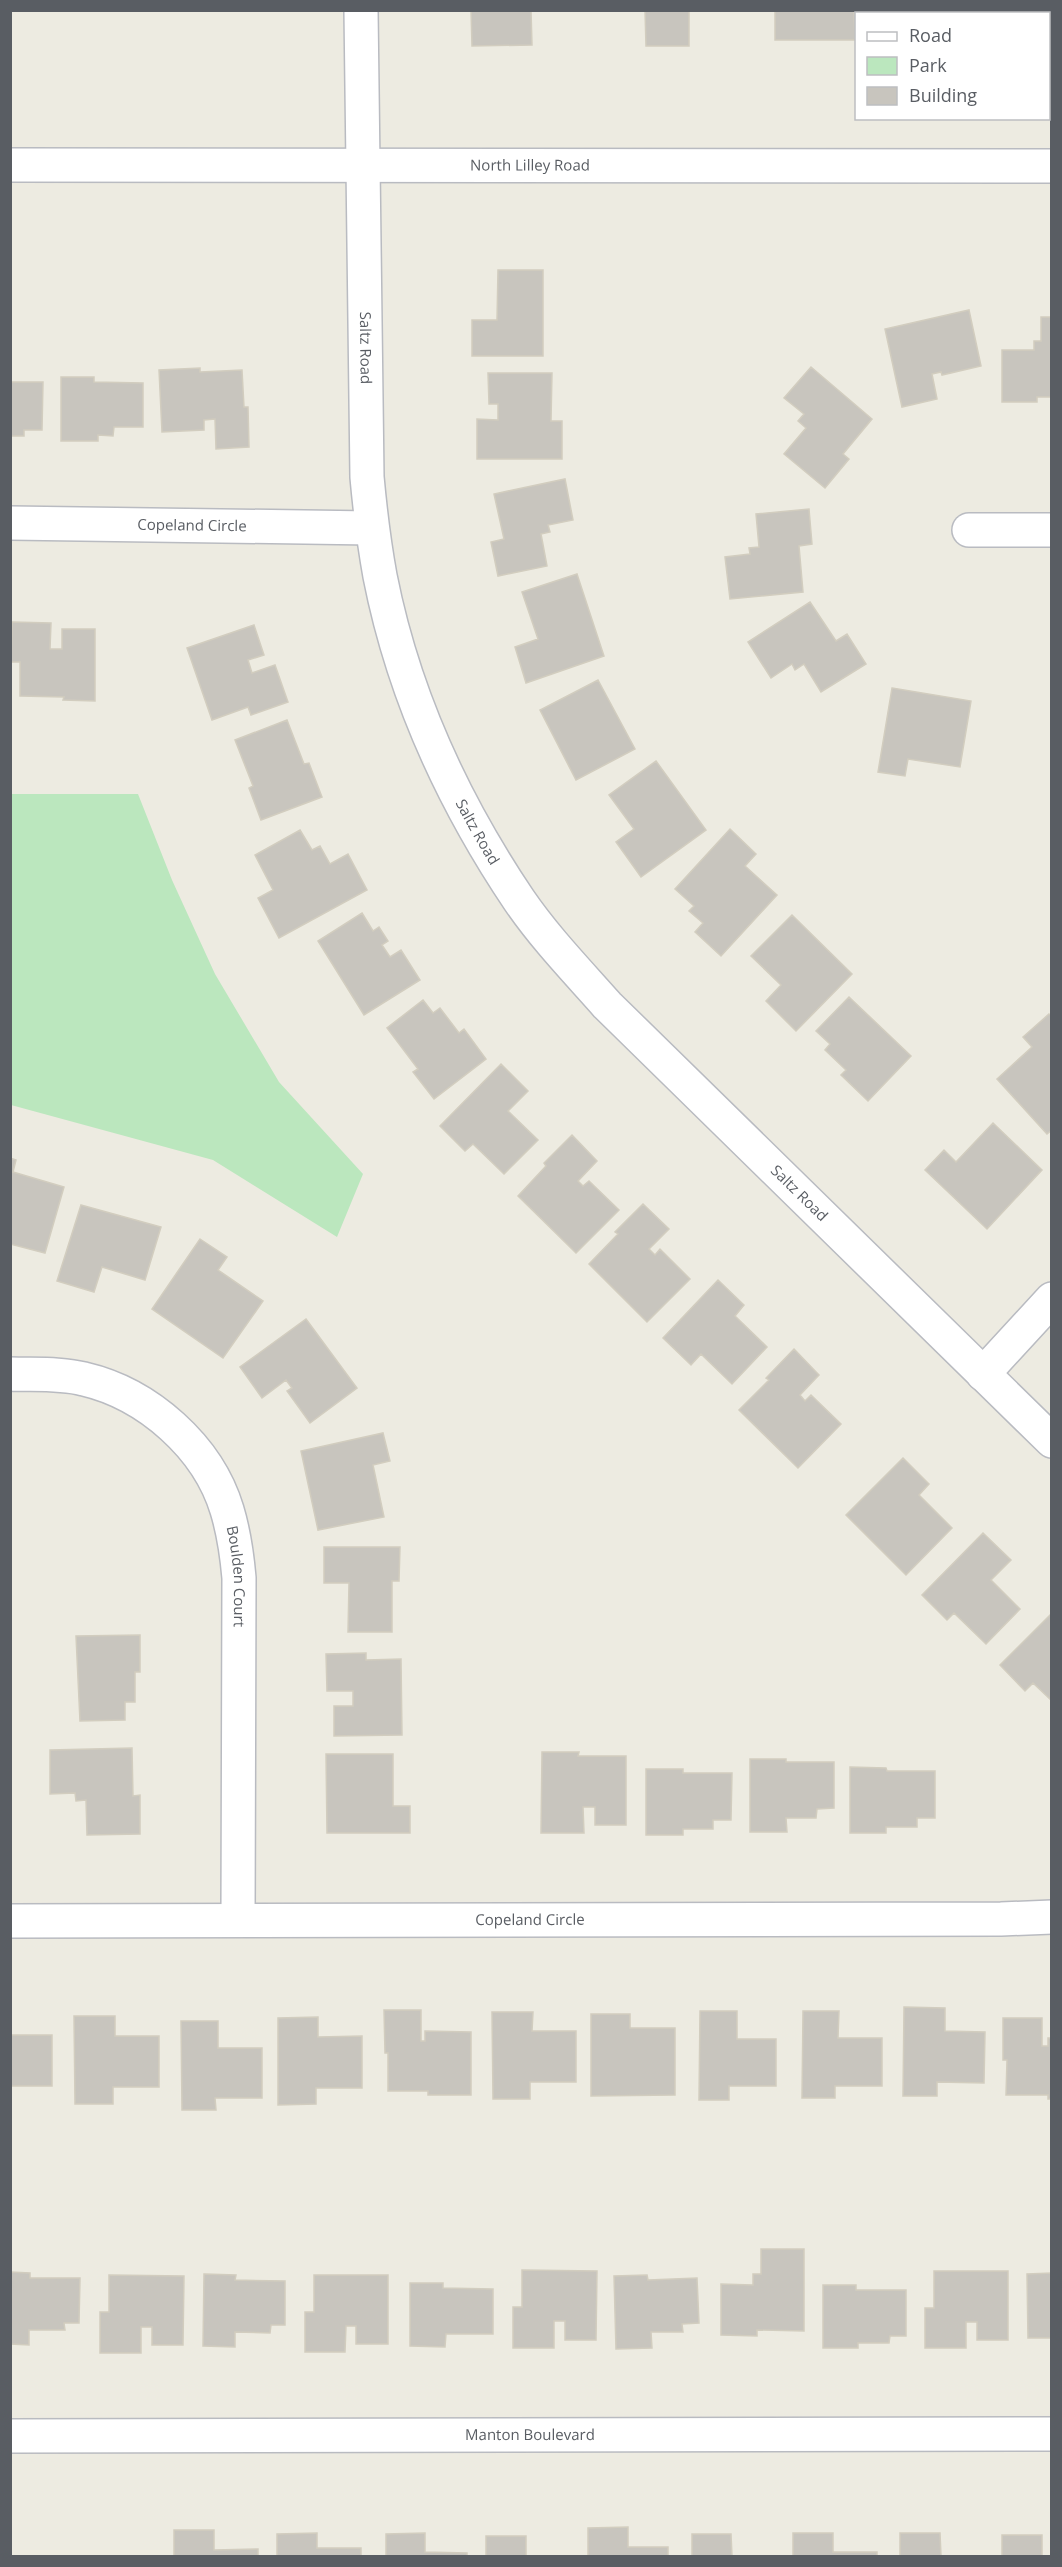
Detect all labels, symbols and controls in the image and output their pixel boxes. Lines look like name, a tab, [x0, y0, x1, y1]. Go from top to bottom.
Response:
legend	[855, 12, 1050, 120]
text: Road	[909, 23, 952, 47]
text: Park	[909, 53, 947, 77]
text: Building	[909, 83, 977, 107]
street label: North Lilley Road	[470, 154, 590, 175]
street label: Saltz Road	[356, 312, 377, 384]
street label: Copeland Circle	[137, 514, 247, 535]
street label: Saltz Road	[452, 795, 505, 868]
street label: Saltz Road	[767, 1160, 833, 1225]
street label: Boulden Court	[223, 1524, 250, 1627]
street label: Copeland Circle	[475, 1909, 585, 1929]
street label: Manton Boulevard	[465, 2424, 595, 2444]

